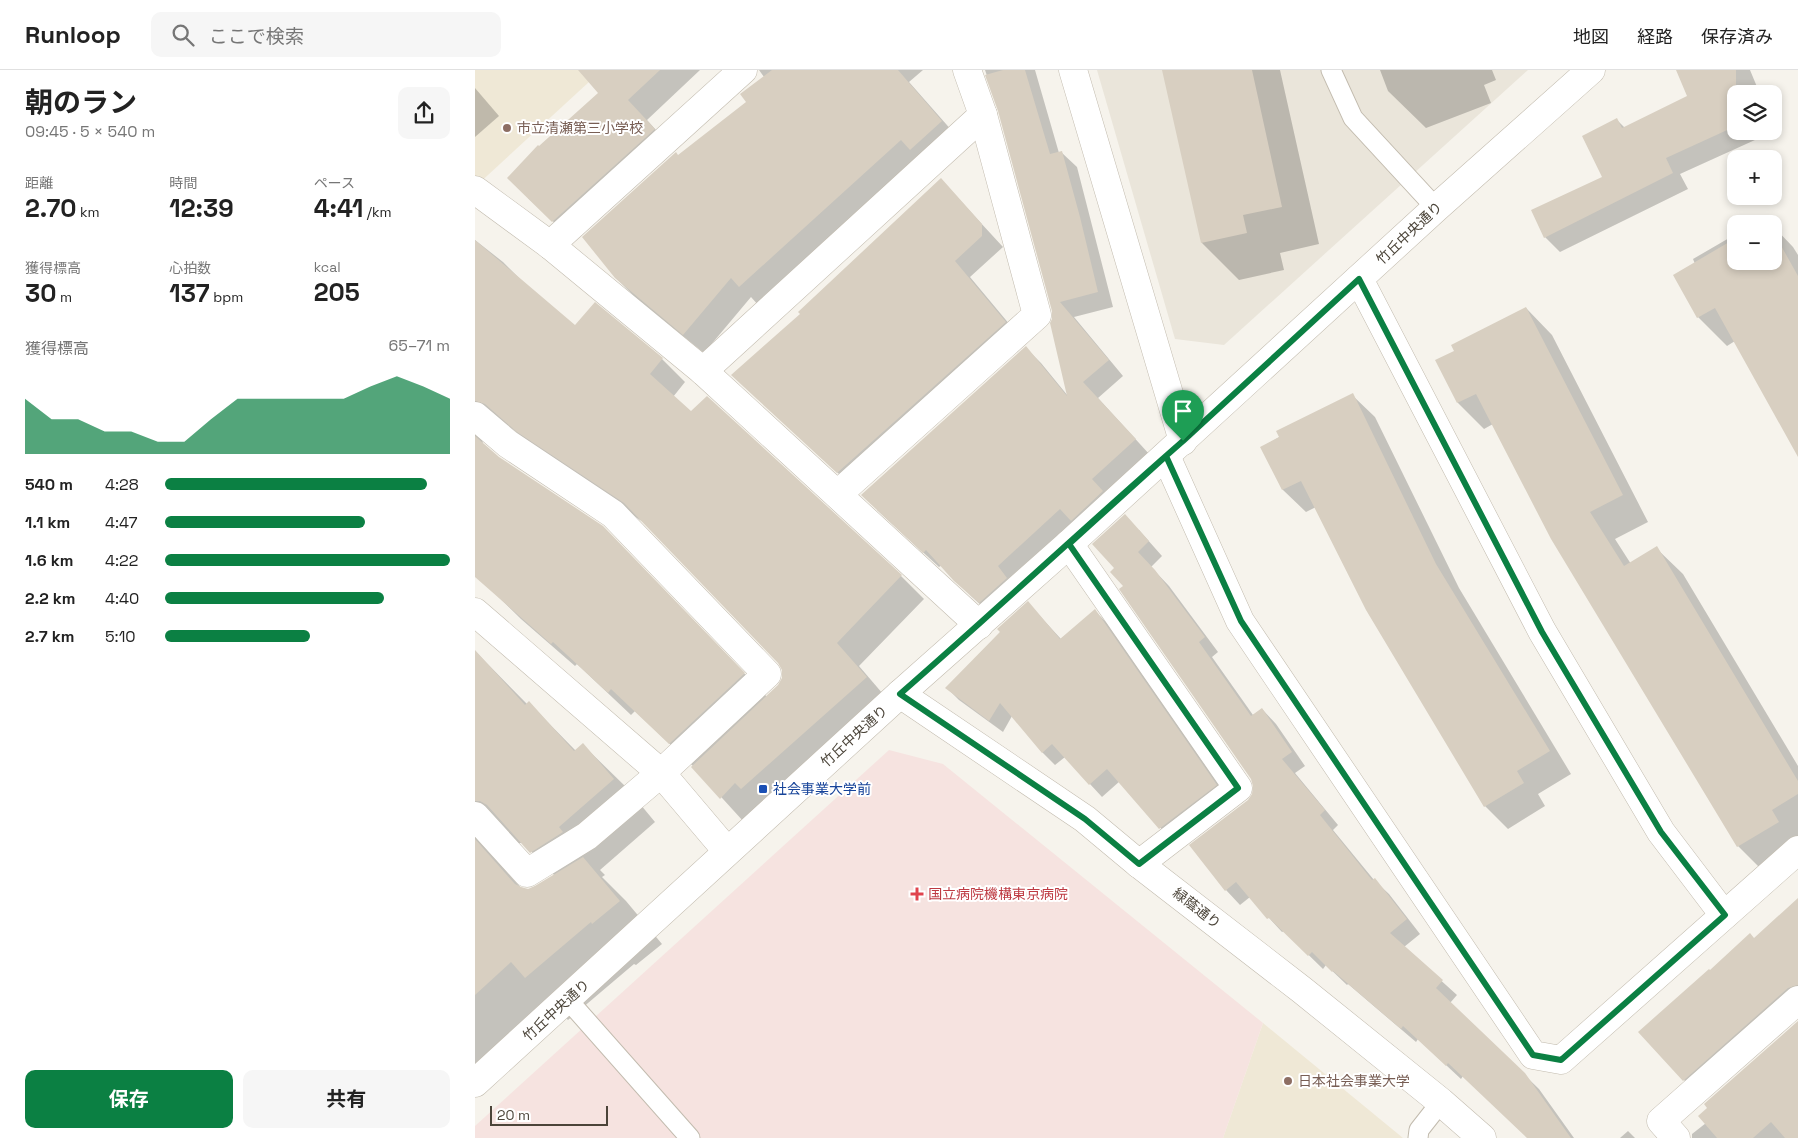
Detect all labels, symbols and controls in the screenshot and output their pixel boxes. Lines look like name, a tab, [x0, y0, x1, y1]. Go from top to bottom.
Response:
search box	[151, 12, 501, 57]
text: Runloop	[25, 19, 121, 50]
icon: search	[169, 21, 197, 49]
text: ここで検索	[209, 24, 304, 49]
text: 地図	[1573, 25, 1609, 48]
text: 経路	[1637, 25, 1673, 48]
text: 保存済み	[1701, 25, 1773, 48]
text: 朝のラン	[25, 84, 137, 120]
map controls	[1727, 85, 1782, 270]
button: layers	[1727, 85, 1782, 140]
button: share	[398, 87, 450, 139]
place label: 市立清瀬第三小学校	[517, 119, 643, 137]
text: 09:45 · 5 × 540 m	[25, 121, 155, 142]
marker: 市立清瀬第三小学校	[501, 122, 513, 134]
button: +	[1727, 150, 1782, 205]
text: 距離	[25, 174, 53, 192]
text: 時間	[169, 174, 197, 192]
text: ペース	[314, 174, 355, 192]
text: 2.70	[25, 192, 76, 224]
text: 12:39	[169, 192, 234, 224]
text: 4:41	[314, 192, 363, 224]
street label: 竹丘中央通り	[1372, 198, 1446, 268]
text: km	[76, 203, 100, 221]
text: /km	[363, 203, 392, 221]
button: −	[1727, 215, 1782, 270]
text: kcal	[314, 258, 341, 276]
text: 獲得標高	[25, 259, 81, 277]
text: 心拍数	[169, 259, 211, 277]
text: 205	[314, 276, 360, 308]
text: 30	[25, 277, 56, 309]
text: 137	[169, 277, 210, 309]
text: m	[56, 288, 72, 306]
text: bpm	[210, 288, 243, 306]
text: 65–71 m	[388, 335, 450, 356]
text: 獲得標高	[25, 338, 89, 359]
pin	[1162, 390, 1204, 441]
icon: arrive	[1169, 397, 1197, 425]
text: 540 m	[25, 474, 73, 495]
text: 4:28	[105, 474, 139, 495]
text: 1.1 km	[25, 512, 70, 533]
text: 4:47	[105, 512, 138, 533]
text: 1.6 km	[25, 550, 73, 571]
text: 4:22	[105, 550, 138, 571]
text: 2.2 km	[25, 588, 76, 609]
text: 4:40	[105, 588, 139, 609]
text: 2.7 km	[25, 626, 74, 647]
text: 5:10	[105, 626, 136, 647]
street label: 竹丘中央通り	[817, 701, 891, 771]
place label: 社会事業大学前	[773, 780, 871, 798]
marker: 社会事業大学前	[757, 783, 769, 795]
street label: 緑蔭通り	[1169, 884, 1225, 932]
place label: 国立病院機構東京病院	[928, 885, 1068, 903]
marker: 国立病院機構東京病院	[910, 887, 924, 901]
street label: 竹丘中央通り	[519, 975, 593, 1045]
button: 保存	[25, 1070, 233, 1128]
button: 共有	[243, 1070, 450, 1128]
place label: 日本社会事業大学	[1298, 1072, 1410, 1090]
marker: 日本社会事業大学	[1282, 1075, 1294, 1087]
scale bar	[490, 1103, 607, 1126]
text: 20 m	[497, 1106, 530, 1124]

